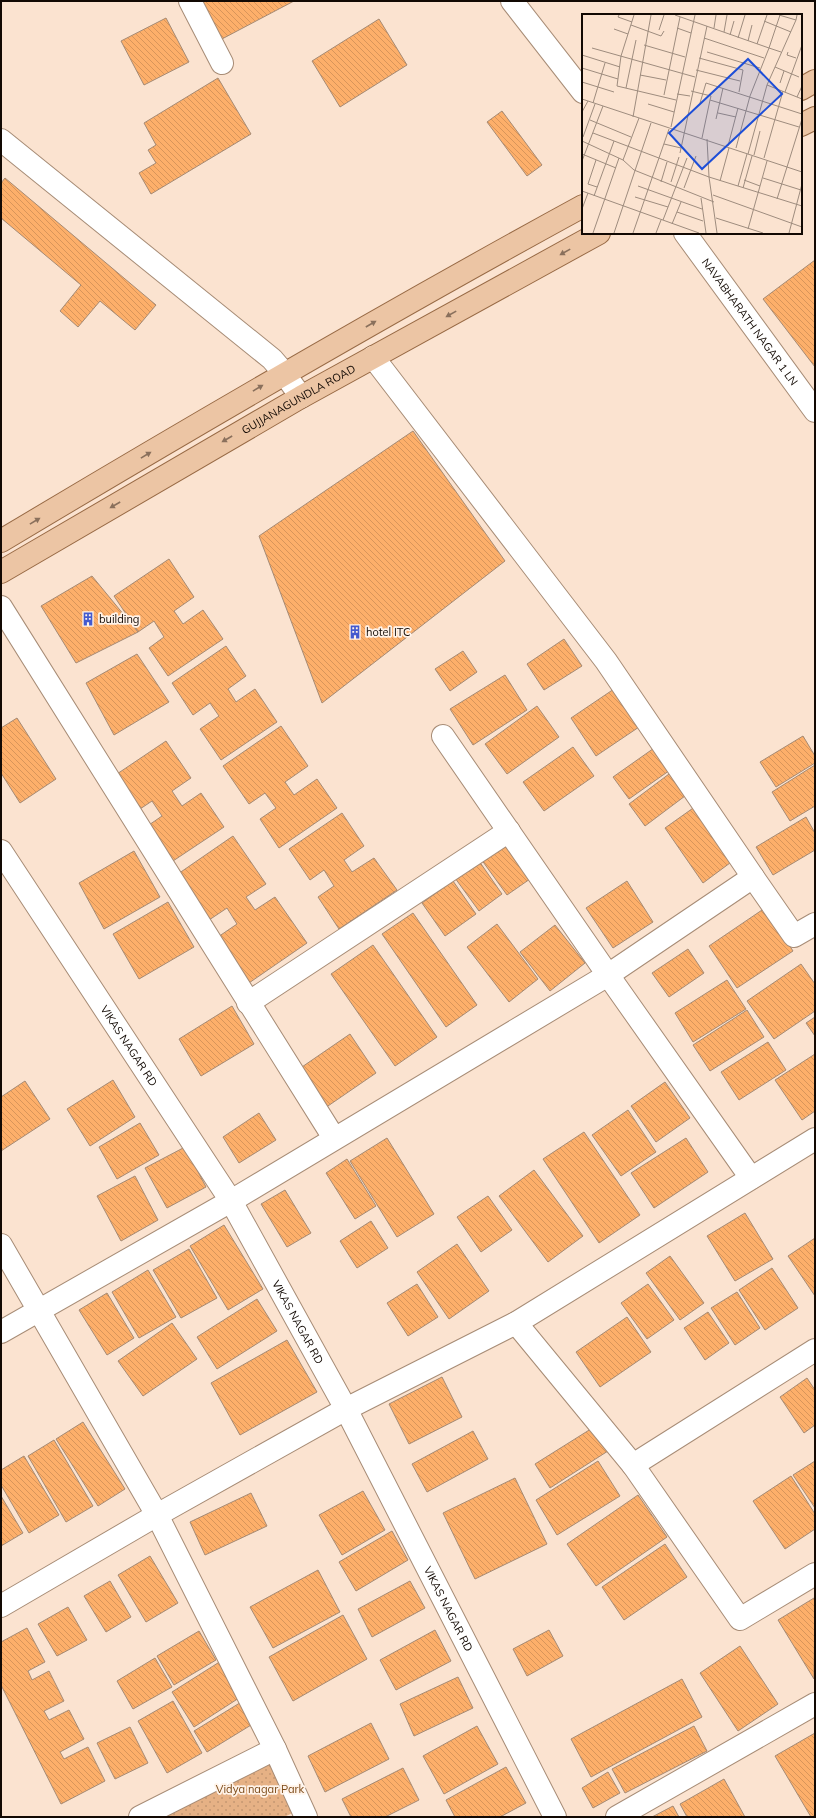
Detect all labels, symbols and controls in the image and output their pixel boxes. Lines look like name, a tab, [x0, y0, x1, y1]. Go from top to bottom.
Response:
inset map	[582, 14, 802, 234]
one-way arrow	[559, 248, 571, 255]
street label: NAVABHARATH NAGAR 1 LN	[699, 255, 801, 388]
one-way arrow	[445, 311, 457, 318]
one-way arrow	[365, 320, 377, 327]
street label: GUJJANAGUNDLA ROAD	[239, 361, 358, 437]
one-way arrow	[252, 385, 264, 392]
one-way arrow	[221, 436, 233, 443]
one-way arrow	[140, 451, 152, 458]
one-way arrow	[109, 502, 121, 509]
one-way arrow	[29, 517, 41, 524]
building icon: building	[80, 611, 96, 627]
place label: building	[99, 612, 139, 626]
building icon: hotel ITC	[347, 624, 363, 640]
place label: hotel ITC	[366, 625, 410, 639]
street label: VIKAS NAGAR RD	[97, 1003, 161, 1089]
street label: VIKAS NAGAR RD	[269, 1278, 327, 1366]
street label: VIKAS NAGAR RD	[421, 1564, 476, 1654]
park label: Vidya nagar Park	[216, 1782, 305, 1796]

